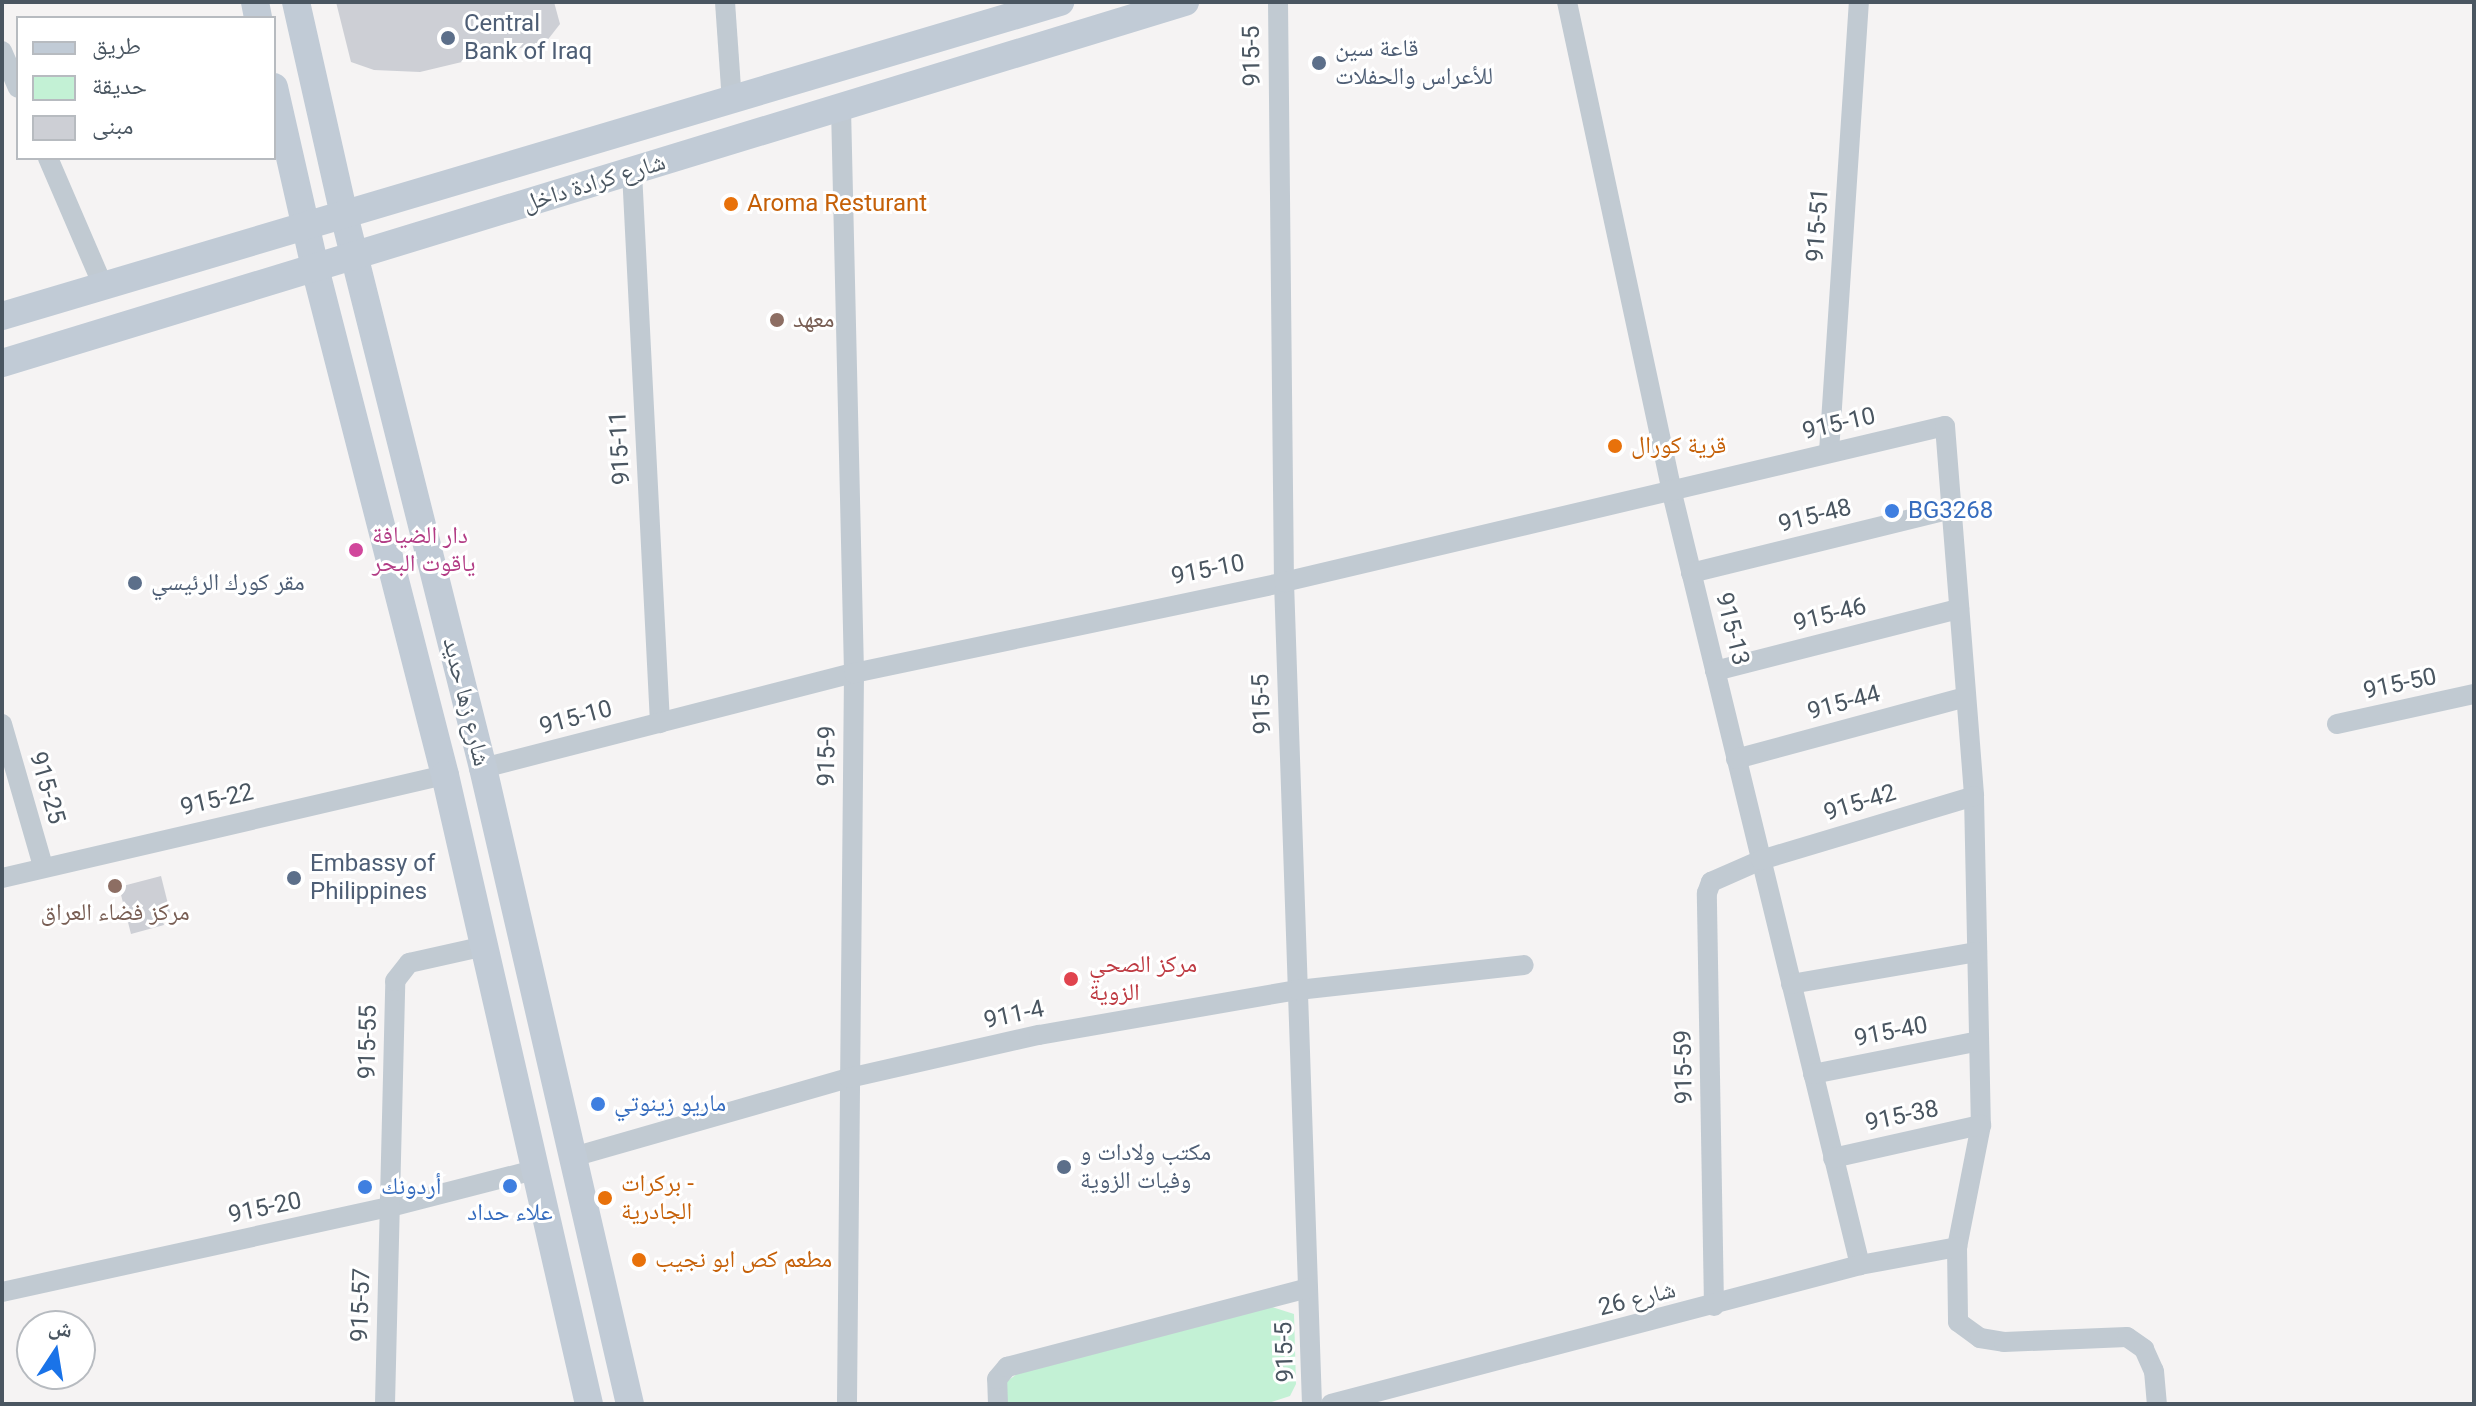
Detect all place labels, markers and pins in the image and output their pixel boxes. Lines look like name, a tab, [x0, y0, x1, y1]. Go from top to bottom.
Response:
place label: Central Bank of Iraq	[464, 10, 592, 66]
marker: Central Bank of Iraq	[439, 29, 457, 47]
place label: قاعة سين للأعراس والحفلات	[1335, 35, 1493, 91]
marker: قاعة سين للأعراس والحفلات	[1310, 54, 1328, 72]
place label: Aroma Resturant	[747, 190, 927, 218]
marker: Aroma Resturant	[722, 195, 740, 213]
place label: معهد	[793, 306, 834, 334]
marker: معهد	[768, 311, 786, 329]
place label: قرية كورال	[1631, 432, 1726, 460]
marker: قرية كورال	[1606, 437, 1624, 455]
place label: BG3268	[1908, 497, 1993, 525]
marker: BG3268	[1883, 502, 1901, 520]
place label: دار الضيافة ياقوت البحر	[372, 522, 476, 578]
marker: دار الضيافة ياقوت البحر	[347, 541, 365, 559]
place label: مقر كورك الرئيسي	[151, 569, 305, 597]
marker: مقر كورك الرئيسي	[126, 574, 144, 592]
place label: Embassy of Philippines	[310, 850, 435, 906]
marker: Embassy of Philippines	[285, 869, 303, 887]
marker: مركز فضاء العراق	[106, 877, 124, 895]
place label: مركز فضاء العراق	[40, 899, 190, 927]
place label: مركز الصحي الزوية	[1089, 951, 1197, 1007]
marker: مركز الصحي الزوية	[1060, 968, 1082, 990]
place label: ماريو زينوتي	[614, 1090, 726, 1118]
marker: ماريو زينوتي	[589, 1095, 607, 1113]
place label: مكتب ولادات و وفيات الزوية	[1080, 1139, 1211, 1195]
marker: مكتب ولادات و وفيات الزوية	[1055, 1158, 1073, 1176]
place label: بركرات - الجادرية	[621, 1170, 694, 1226]
place label: أردونك	[381, 1173, 441, 1201]
marker: علاء حداد	[501, 1177, 519, 1195]
marker: أردونك	[356, 1178, 374, 1196]
marker: بركرات - الجادرية	[596, 1189, 614, 1207]
place label: علاء حداد	[467, 1199, 553, 1227]
place label: مطعم كص ابو نجيب	[655, 1246, 832, 1274]
marker: مطعم كص ابو نجيب	[630, 1251, 648, 1269]

